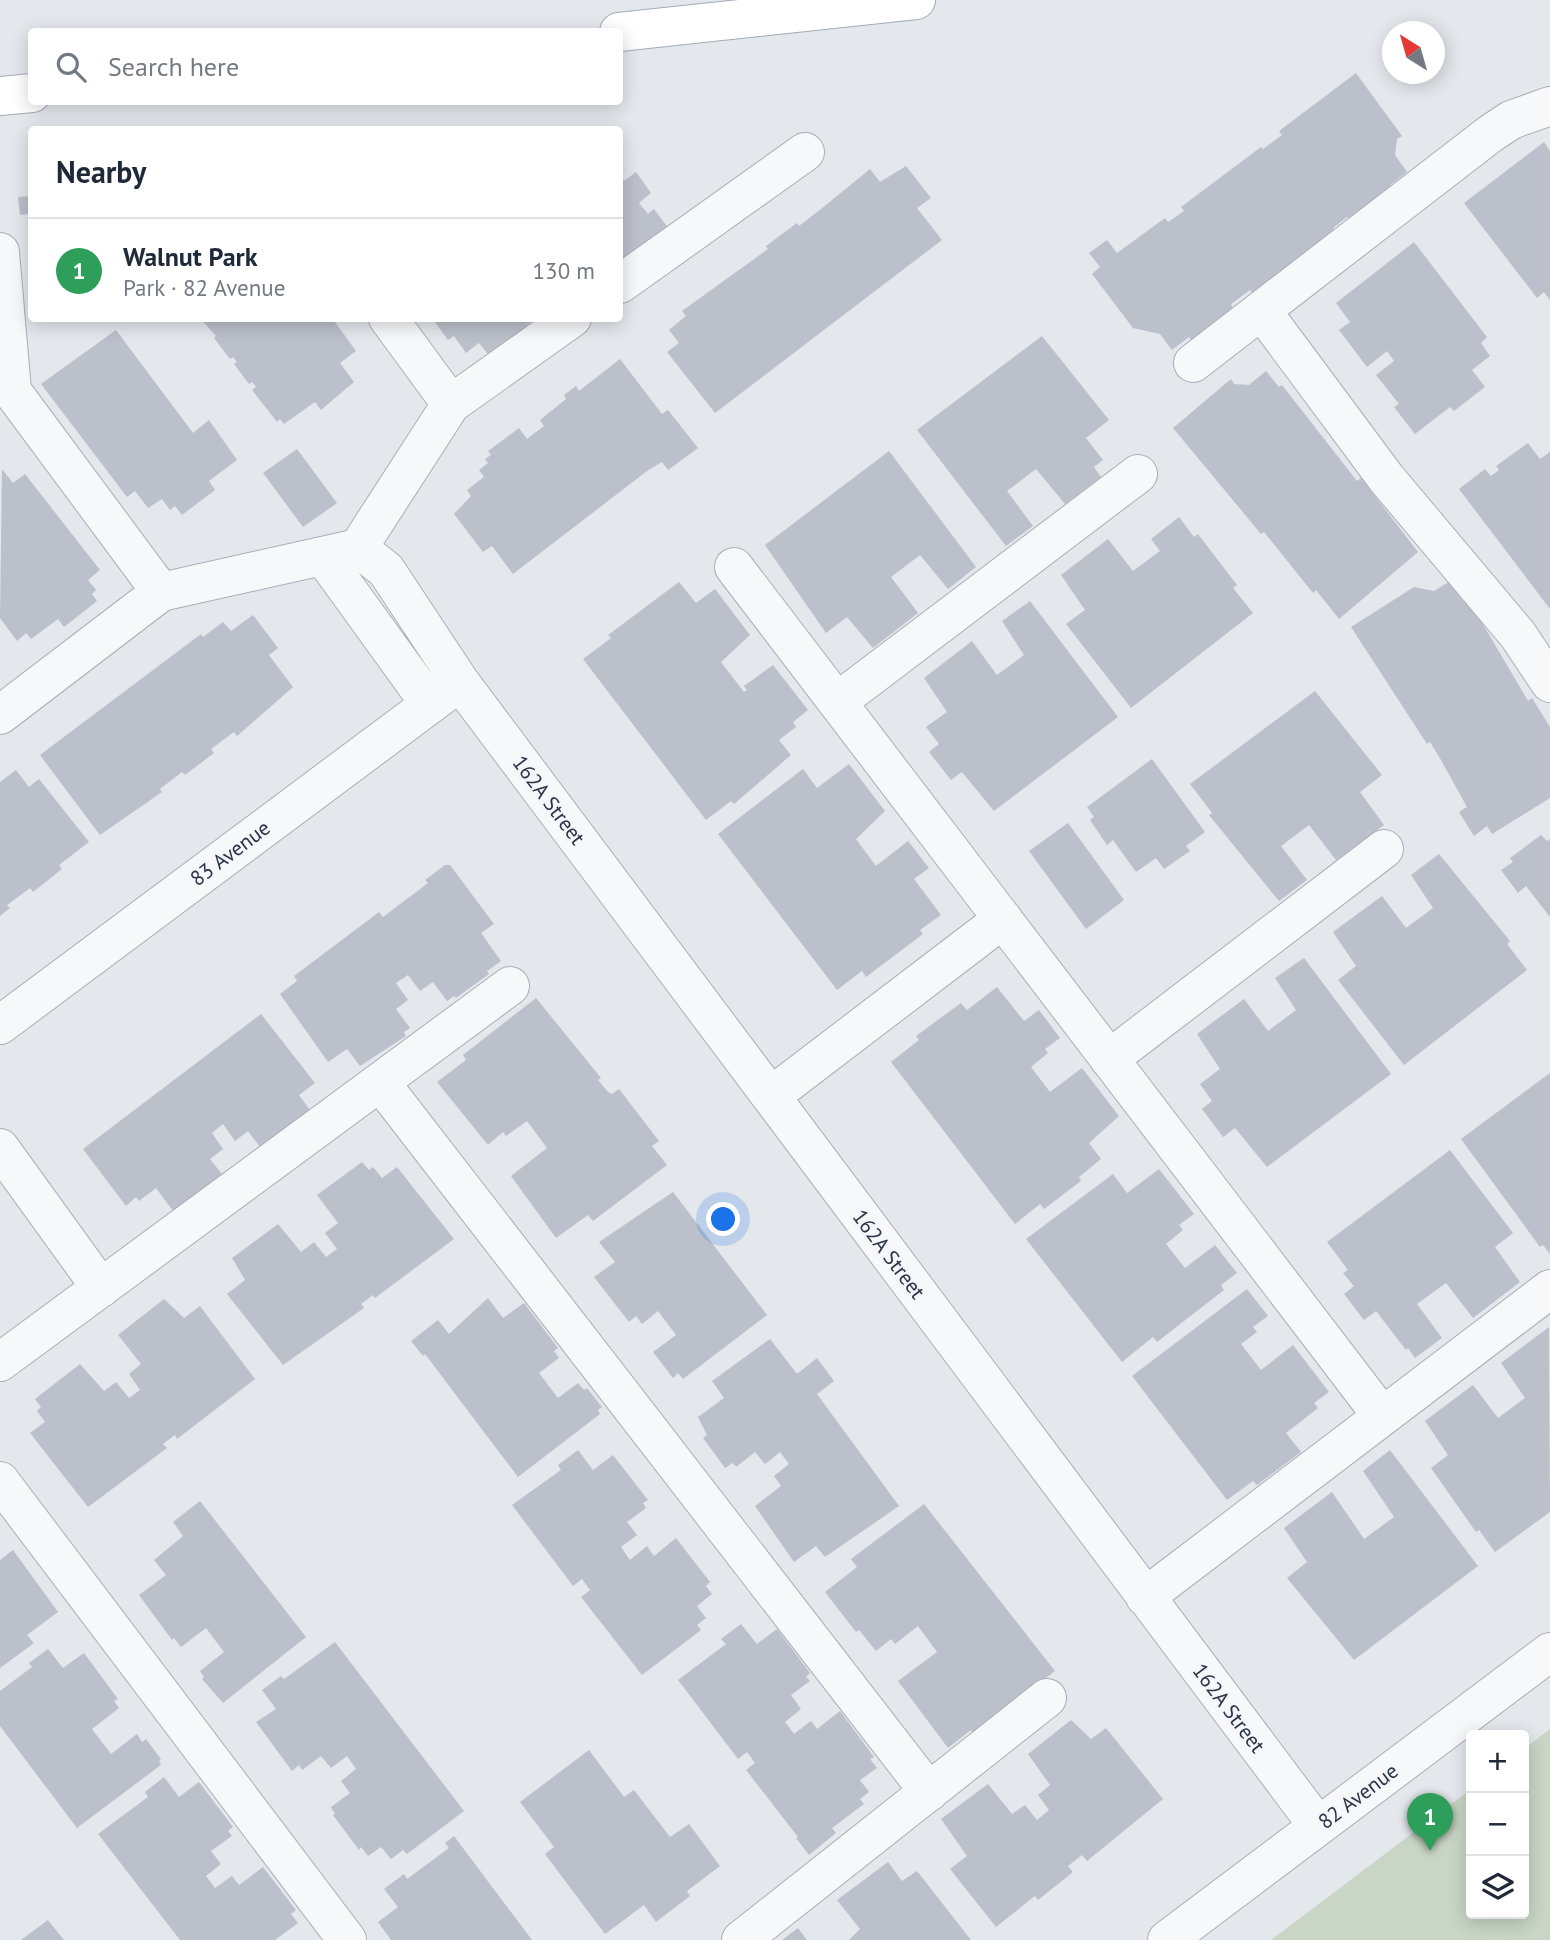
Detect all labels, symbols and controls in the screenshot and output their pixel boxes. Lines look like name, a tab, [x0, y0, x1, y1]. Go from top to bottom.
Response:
north arrow	[1382, 21, 1445, 84]
search box	[28, 28, 623, 105]
icon: search	[52, 48, 90, 86]
text: Search here	[108, 50, 239, 83]
text: Nearby	[56, 152, 146, 191]
text: Walnut Park	[123, 240, 257, 273]
text: 1	[72, 256, 86, 285]
text: 130 m	[533, 256, 595, 285]
text: Park · 82 Avenue	[123, 273, 285, 302]
street label: 162A Street	[507, 750, 591, 850]
street label: 83 Avenue	[185, 814, 275, 892]
your location	[706, 1202, 740, 1236]
street label: 162A Street	[847, 1204, 931, 1304]
street label: 162A Street	[1187, 1658, 1271, 1758]
map controls	[1466, 1730, 1529, 1919]
button: +	[1466, 1730, 1529, 1793]
street label: 82 Avenue	[1313, 1757, 1403, 1835]
pin: 1	[1407, 1793, 1453, 1851]
button: −	[1466, 1793, 1529, 1856]
button: layers	[1466, 1856, 1529, 1919]

